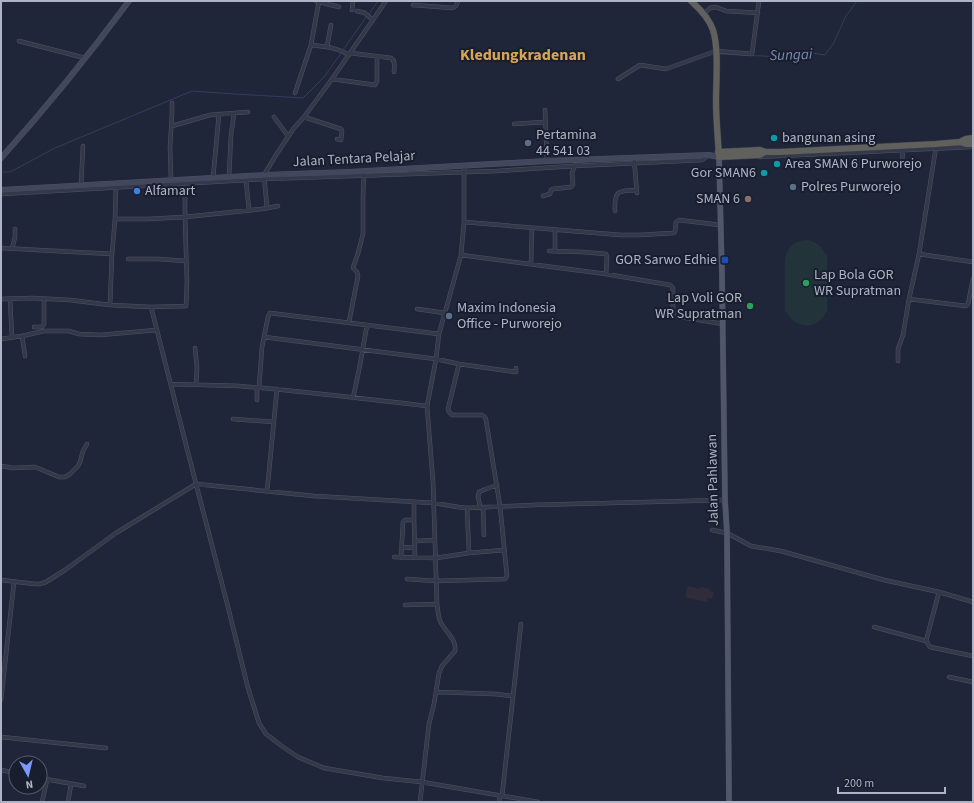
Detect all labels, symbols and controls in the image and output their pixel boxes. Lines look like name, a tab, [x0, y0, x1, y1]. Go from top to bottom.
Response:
district label: Kledungkradenan	[460, 44, 586, 66]
water label: Sungai	[769, 44, 813, 66]
place label: Pertamina 44 541 03	[536, 125, 597, 161]
place label: bangunan asing	[782, 128, 875, 148]
marker: bangunan asing	[769, 133, 779, 143]
marker: Pertamina 44 541 03	[523, 138, 533, 148]
street label: Jalan Tentara Pelajar	[292, 146, 416, 172]
place label: Area SMAN 6 Purworejo	[785, 154, 922, 174]
marker: Area SMAN 6 Purworejo	[772, 159, 782, 169]
place label: Gor SMAN6	[691, 163, 756, 183]
marker: Gor SMAN6	[759, 168, 769, 178]
place label: Polres Purworejo	[801, 177, 901, 197]
place label: Alfamart	[145, 181, 196, 201]
marker: Polres Purworejo	[788, 182, 798, 192]
marker: Alfamart	[132, 186, 142, 196]
place label: SMAN 6	[696, 189, 740, 209]
marker: SMAN 6	[743, 194, 753, 204]
place label: GOR Sarwo Edhie	[615, 250, 717, 270]
marker: GOR Sarwo Edhie	[720, 255, 730, 265]
place label: Lap Bola GOR WR Supratman	[814, 265, 901, 301]
marker: Lap Bola GOR WR Supratman	[801, 278, 811, 288]
place label: Lap Voli GOR WR Supratman	[655, 288, 742, 324]
place label: Maxim Indonesia Office - Purworejo	[457, 298, 562, 334]
marker: Lap Voli GOR WR Supratman	[745, 301, 755, 311]
marker: Maxim Indonesia Office - Purworejo	[444, 311, 454, 321]
street label: Jalan Pahlawan	[702, 434, 724, 526]
north arrow	[8, 755, 48, 795]
scale bar	[838, 769, 945, 795]
text: 200 m	[844, 775, 874, 792]
text: N	[25, 776, 34, 792]

